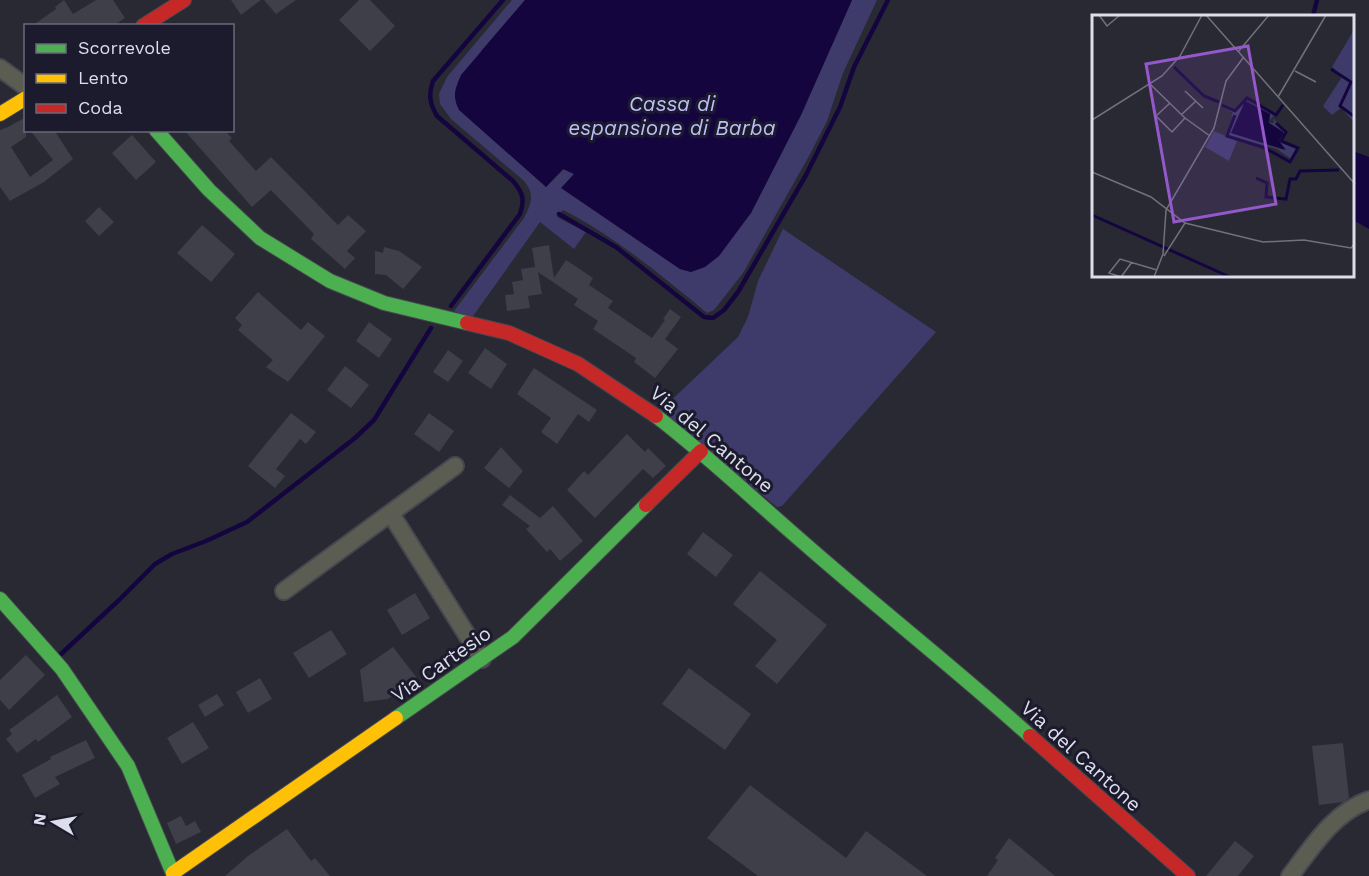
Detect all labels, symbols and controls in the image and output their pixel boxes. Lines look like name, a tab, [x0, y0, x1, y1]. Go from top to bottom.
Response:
inset map	[1092, 15, 1354, 278]
legend	[24, 24, 234, 132]
text: Scorrevole	[78, 37, 171, 58]
text: Lento	[78, 67, 128, 88]
water label: Cassa di espansione di Barba	[568, 91, 776, 140]
text: Coda	[78, 97, 123, 118]
street label: Via del Cantone	[645, 380, 779, 498]
street label: Via Cartesio	[386, 621, 496, 707]
street label: Via del Cantone	[1016, 696, 1146, 816]
north arrow	[24, 792, 84, 852]
text: N	[29, 812, 50, 827]

